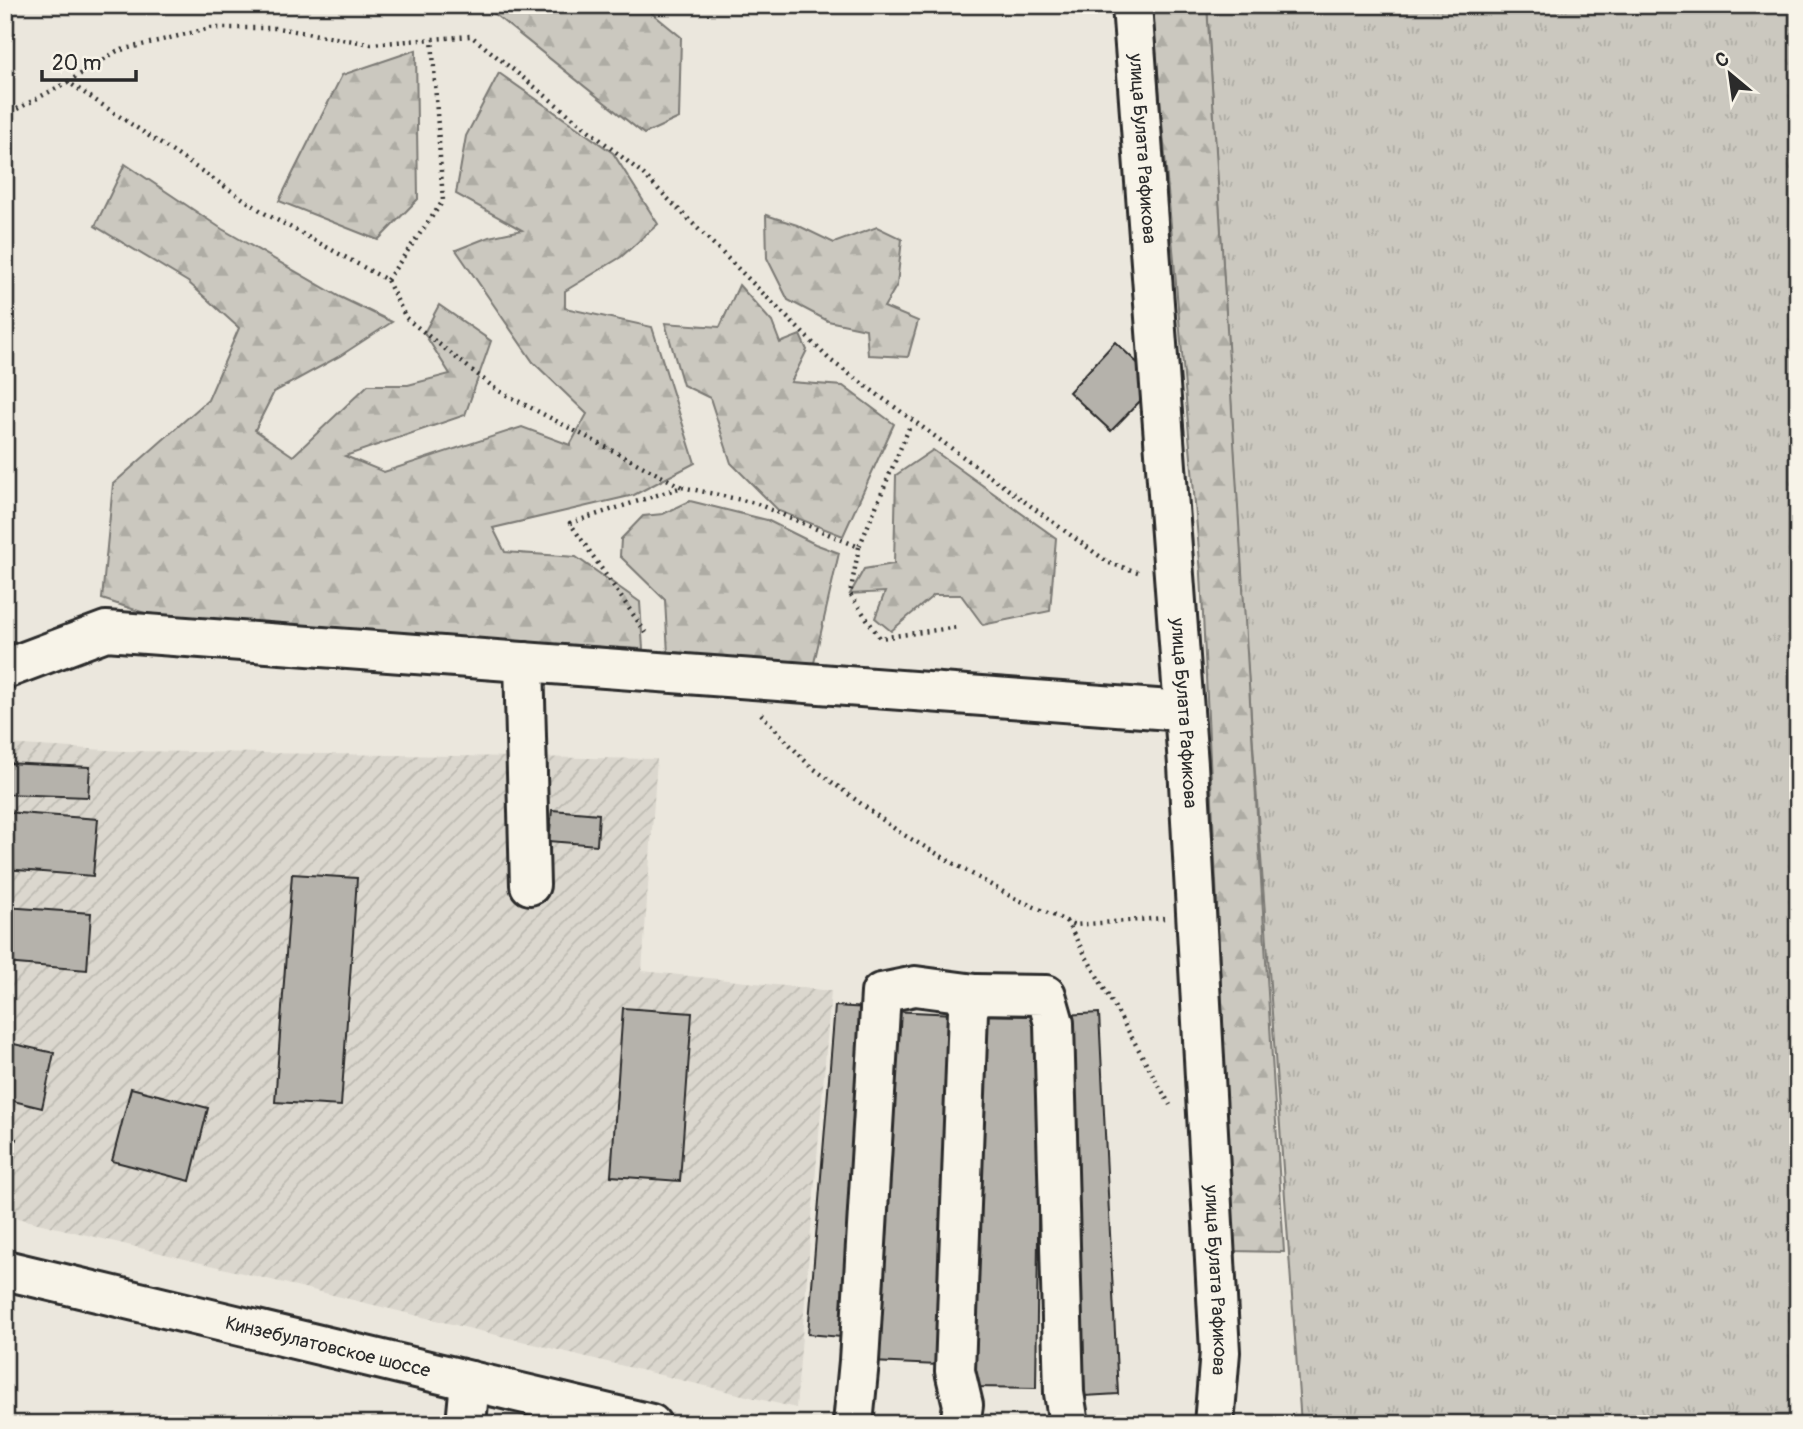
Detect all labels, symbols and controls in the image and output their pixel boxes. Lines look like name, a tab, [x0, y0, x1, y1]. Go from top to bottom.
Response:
scale bar	[42, 38, 136, 82]
north arrow	[1694, 38, 1764, 108]
text: С	[1711, 47, 1733, 73]
text: 20 m	[52, 50, 101, 77]
street label: улица Булата Рафикова	[1124, 52, 1162, 245]
street label: улица Булата Рафикова	[1165, 616, 1202, 809]
street label: улица Булата Рафикова	[1199, 1183, 1232, 1377]
street label: Кинзебулатовское шоссе	[223, 1311, 433, 1383]

